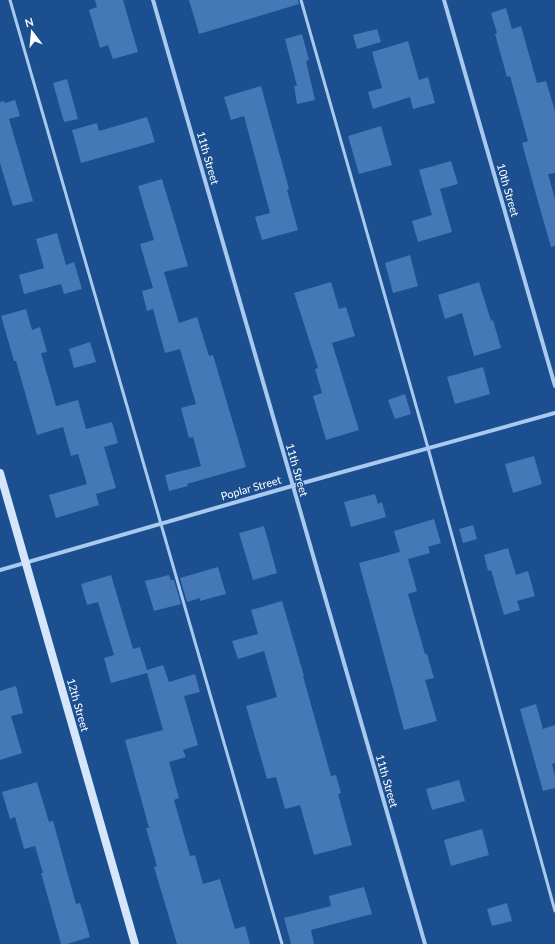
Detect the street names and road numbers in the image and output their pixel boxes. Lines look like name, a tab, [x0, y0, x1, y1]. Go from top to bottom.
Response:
street label: 11th Street	[195, 130, 222, 186]
street label: 10th Street	[495, 162, 522, 218]
street label: 11th Street	[284, 442, 311, 498]
street label: Poplar Street	[219, 473, 283, 502]
street label: 12th Street	[65, 677, 92, 733]
street label: 11th Street	[374, 753, 401, 809]

